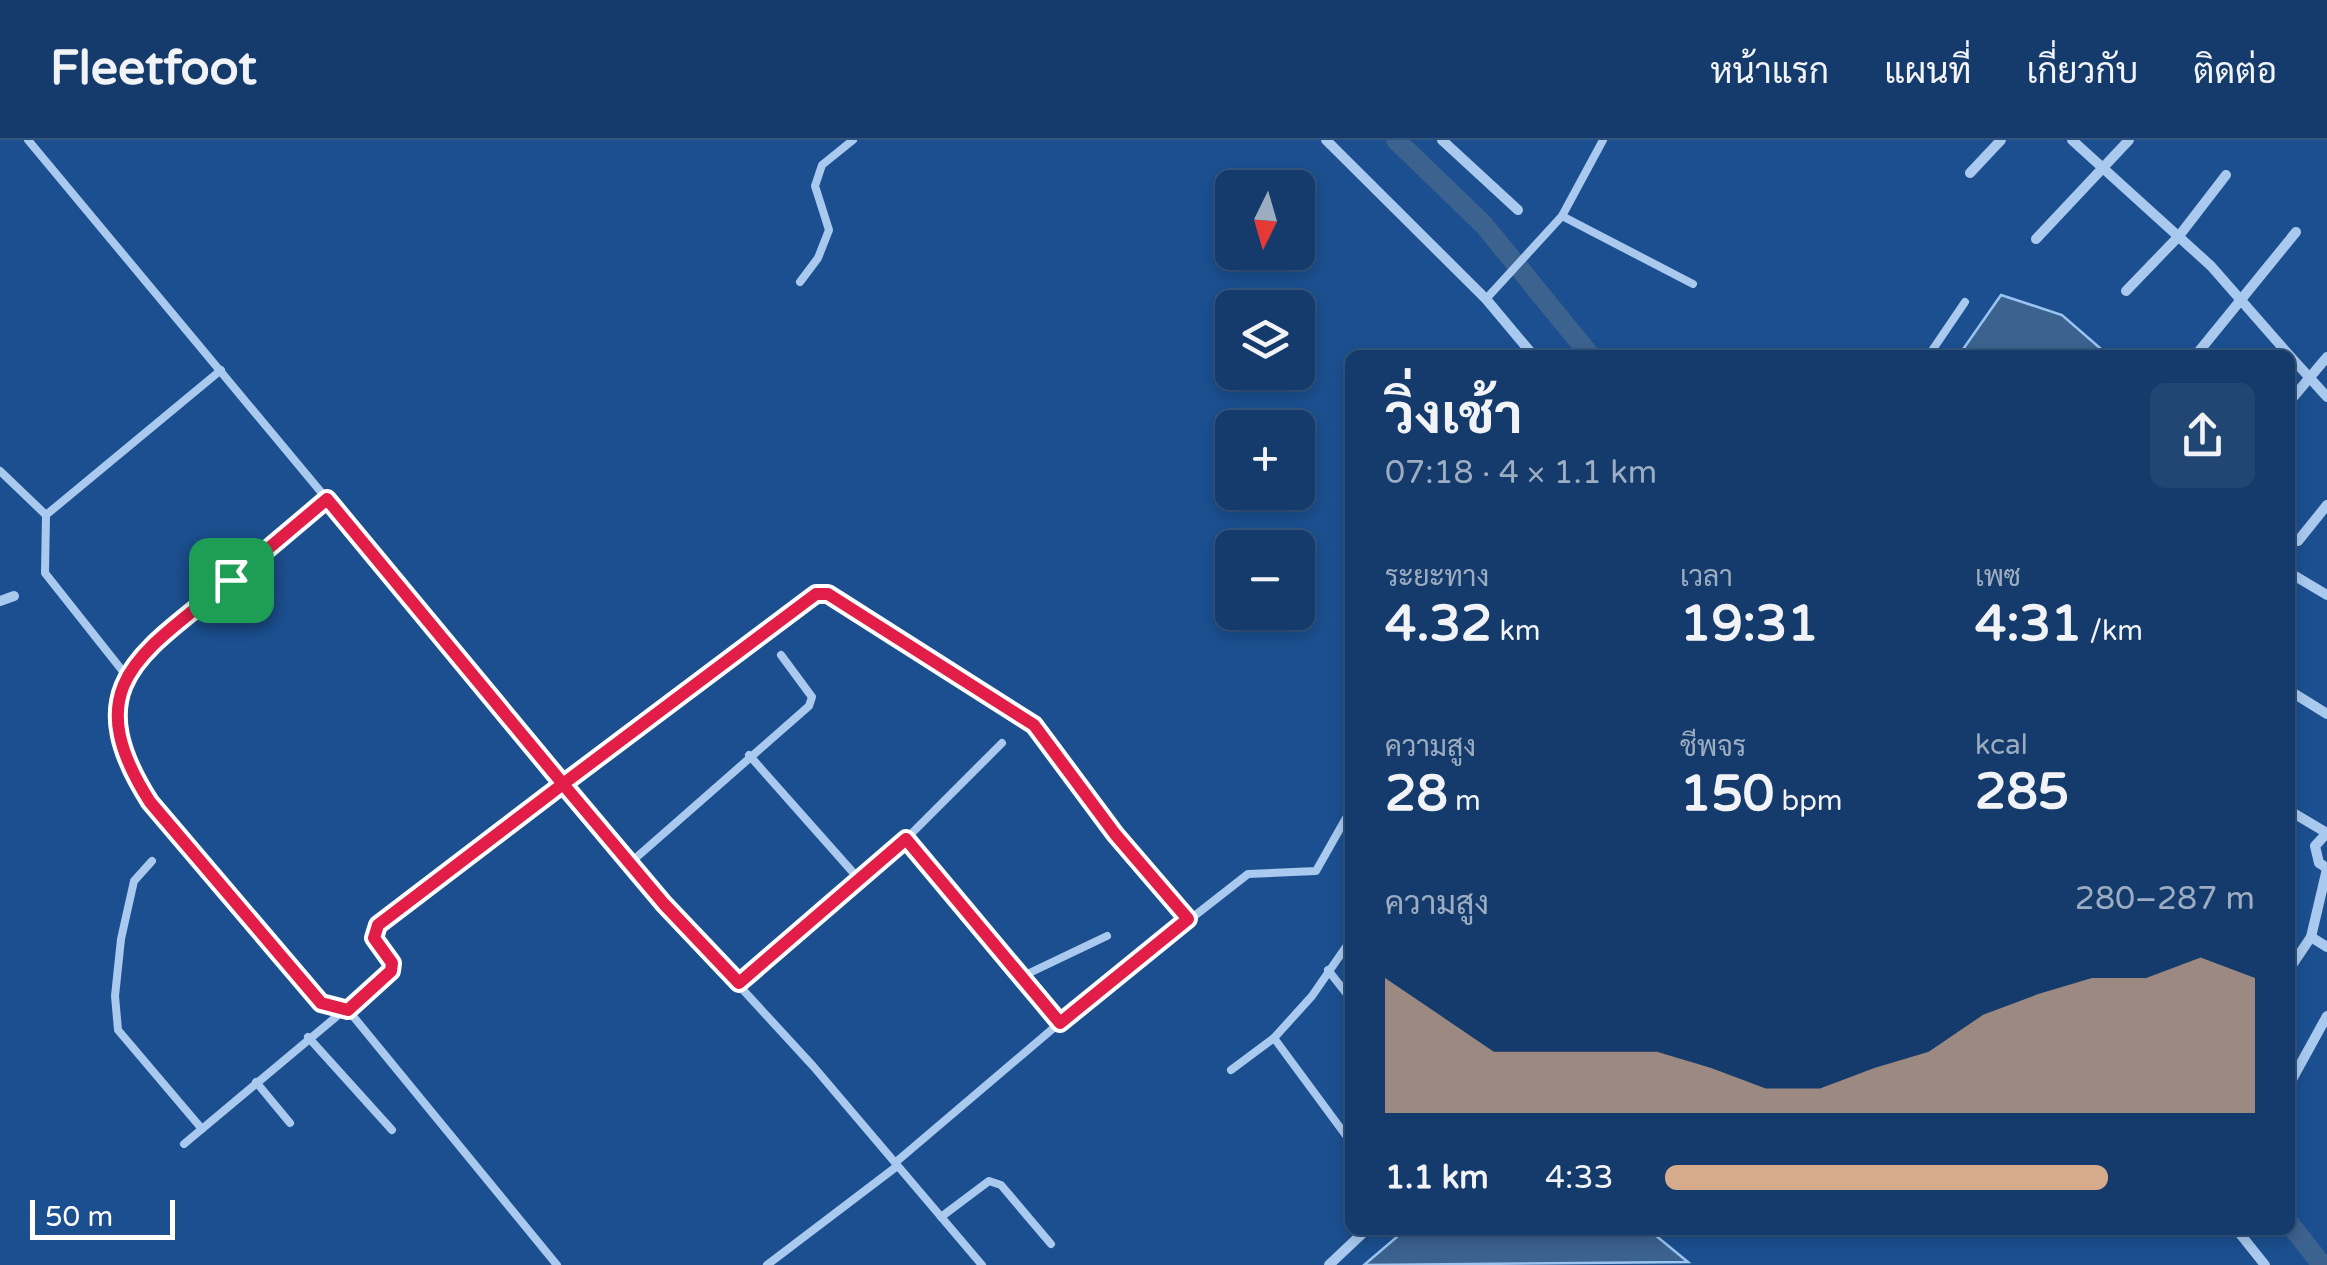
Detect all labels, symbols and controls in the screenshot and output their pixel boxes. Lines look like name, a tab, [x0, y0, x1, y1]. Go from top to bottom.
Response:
text: Fleetfoot	[50, 40, 257, 98]
text: หน้าแรก	[1710, 51, 1829, 93]
text: แผนที่	[1884, 51, 1972, 93]
text: เกี่ยวกับ	[2027, 51, 2138, 93]
text: ติดต่อ	[2193, 51, 2277, 93]
north arrow	[1215, 170, 1315, 270]
map controls	[1215, 170, 1315, 630]
button: layers	[1215, 290, 1315, 390]
text: วิ่งเช้า	[1385, 383, 1523, 449]
button: share	[2150, 383, 2255, 488]
button: +	[1215, 410, 1315, 510]
text: 07:18 · 4 × 1.1 km	[1385, 454, 1657, 492]
button: −	[1215, 530, 1315, 630]
pin	[189, 538, 274, 623]
icon: arrive	[204, 553, 259, 608]
text: ระยะทาง	[1385, 560, 1489, 594]
text: เวลา	[1680, 560, 1733, 594]
text: เพซ	[1975, 560, 2021, 594]
text: 4.32	[1385, 594, 1492, 654]
text: 19:31	[1680, 594, 1819, 654]
text: 4:31	[1975, 594, 2082, 654]
text: km	[1492, 614, 1540, 648]
text: /km	[2082, 614, 2143, 648]
text: kcal	[1975, 728, 2028, 762]
text: ความสูง	[1385, 730, 1476, 764]
text: ชีพจร	[1680, 730, 1746, 764]
text: 285	[1975, 762, 2069, 822]
text: 28	[1385, 764, 1448, 824]
text: 150	[1680, 764, 1774, 824]
text: m	[1448, 784, 1481, 818]
text: bpm	[1774, 784, 1843, 818]
text: 280–287 m	[2075, 880, 2255, 918]
text: ความสูง	[1385, 885, 1489, 923]
text: 1.1 km	[1385, 1159, 1489, 1197]
text: 4:33	[1545, 1159, 1614, 1197]
scale bar	[30, 1195, 175, 1240]
text: 50 m	[45, 1200, 113, 1234]

